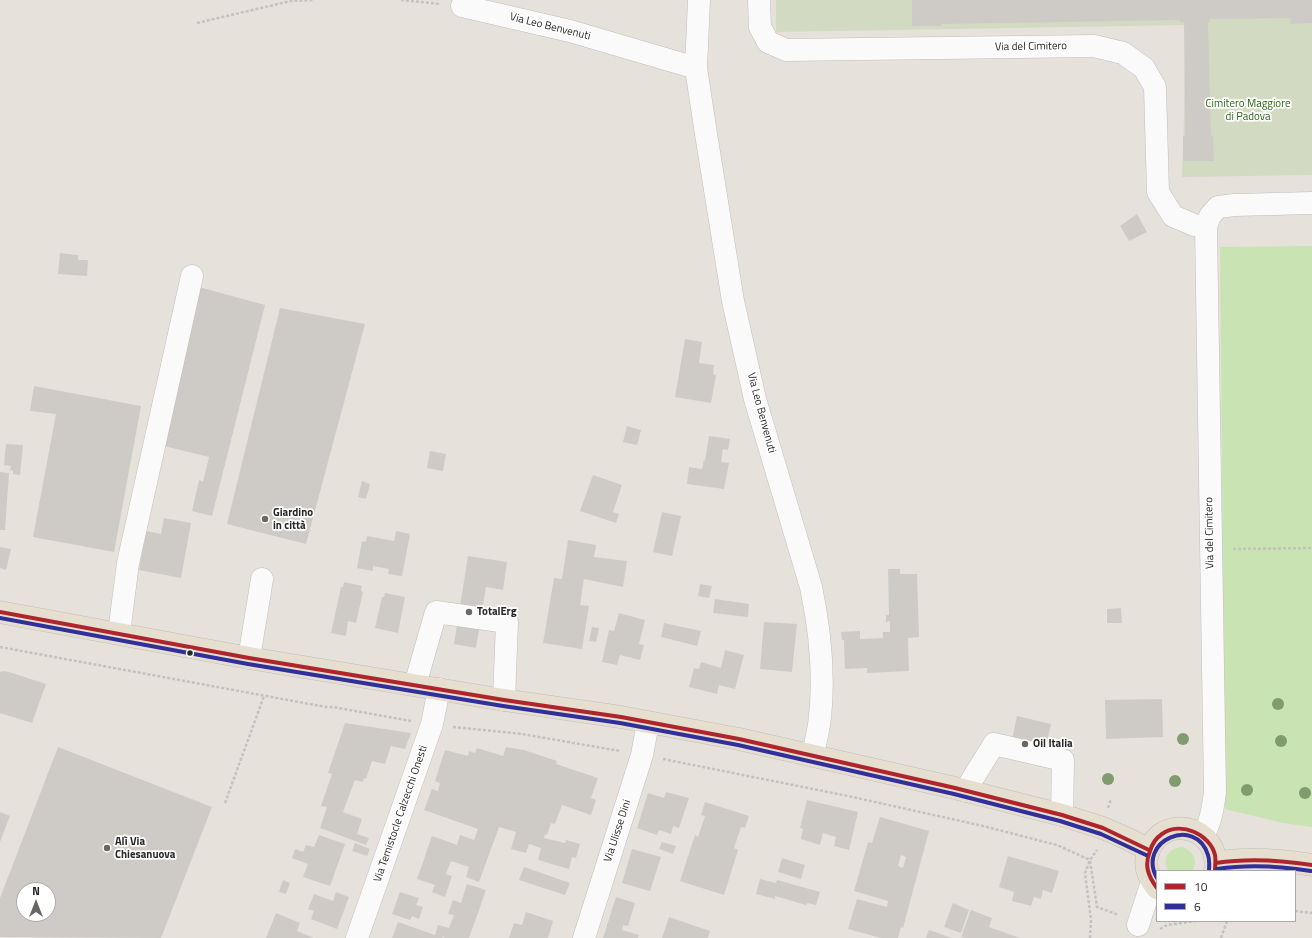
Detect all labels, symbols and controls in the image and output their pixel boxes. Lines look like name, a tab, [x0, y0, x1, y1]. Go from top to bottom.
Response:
street label: Via Leo Benvenuti	[508, 11, 592, 43]
street label: Via del Cimitero	[995, 40, 1067, 54]
park label: Cimitero Maggiore di Padova	[1206, 97, 1290, 123]
street label: Via Leo Benvenuti	[744, 371, 778, 455]
street label: Via del Cimitero	[1203, 497, 1217, 569]
place label: Giardino in città	[273, 506, 313, 532]
marker: Giardino in città	[260, 514, 270, 524]
place label: TotalErg	[477, 605, 517, 619]
marker: TotalErg	[464, 607, 474, 617]
unlabelled marker	[185, 648, 195, 658]
place label: Oil Italia	[1033, 737, 1073, 751]
marker: Oil Italia	[1020, 739, 1030, 749]
street label: Via Temistocle Calzecchi Onesti	[371, 744, 431, 884]
street label: Via Ulisse Dini	[602, 798, 634, 864]
place label: Alì Via Chiesanuova	[115, 835, 175, 861]
marker: Alì Via Chiesanuova	[102, 843, 112, 853]
legend	[1156, 870, 1296, 922]
text: 10	[1194, 877, 1207, 896]
north arrow	[16, 882, 56, 922]
text: N	[32, 883, 40, 899]
text: 6	[1194, 897, 1201, 916]

